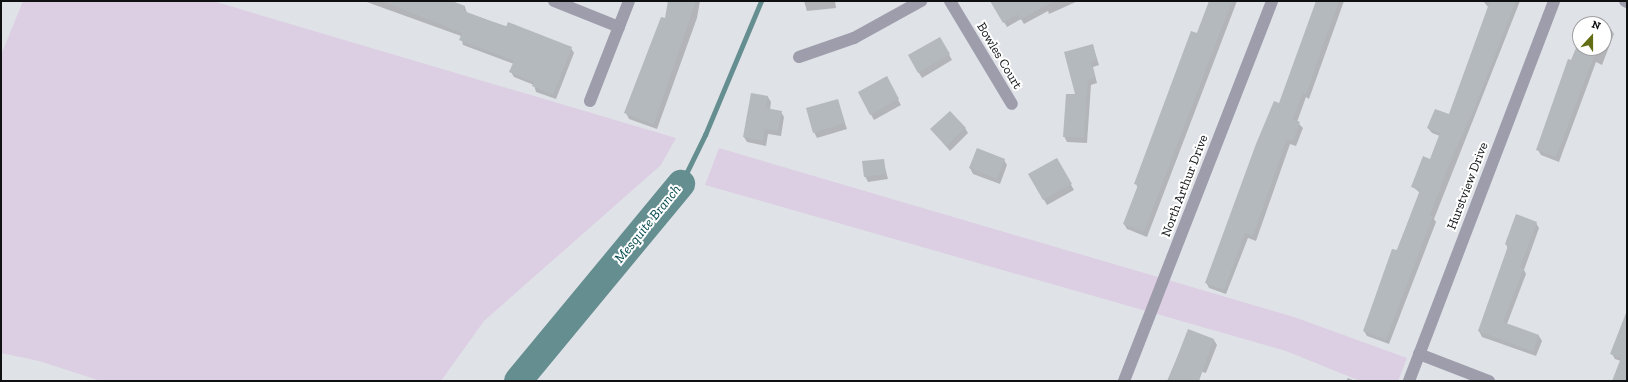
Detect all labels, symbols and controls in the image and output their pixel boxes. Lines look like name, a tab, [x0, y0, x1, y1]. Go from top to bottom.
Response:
north arrow	[1572, 16, 1612, 56]
text: N	[1590, 18, 1602, 33]
street label: Bowles Court	[973, 20, 1025, 92]
street label: North Arthur Drive	[1158, 132, 1212, 240]
street label: Hurstview Drive	[1444, 140, 1492, 232]
water label: Mesquite Branch	[611, 181, 685, 267]

